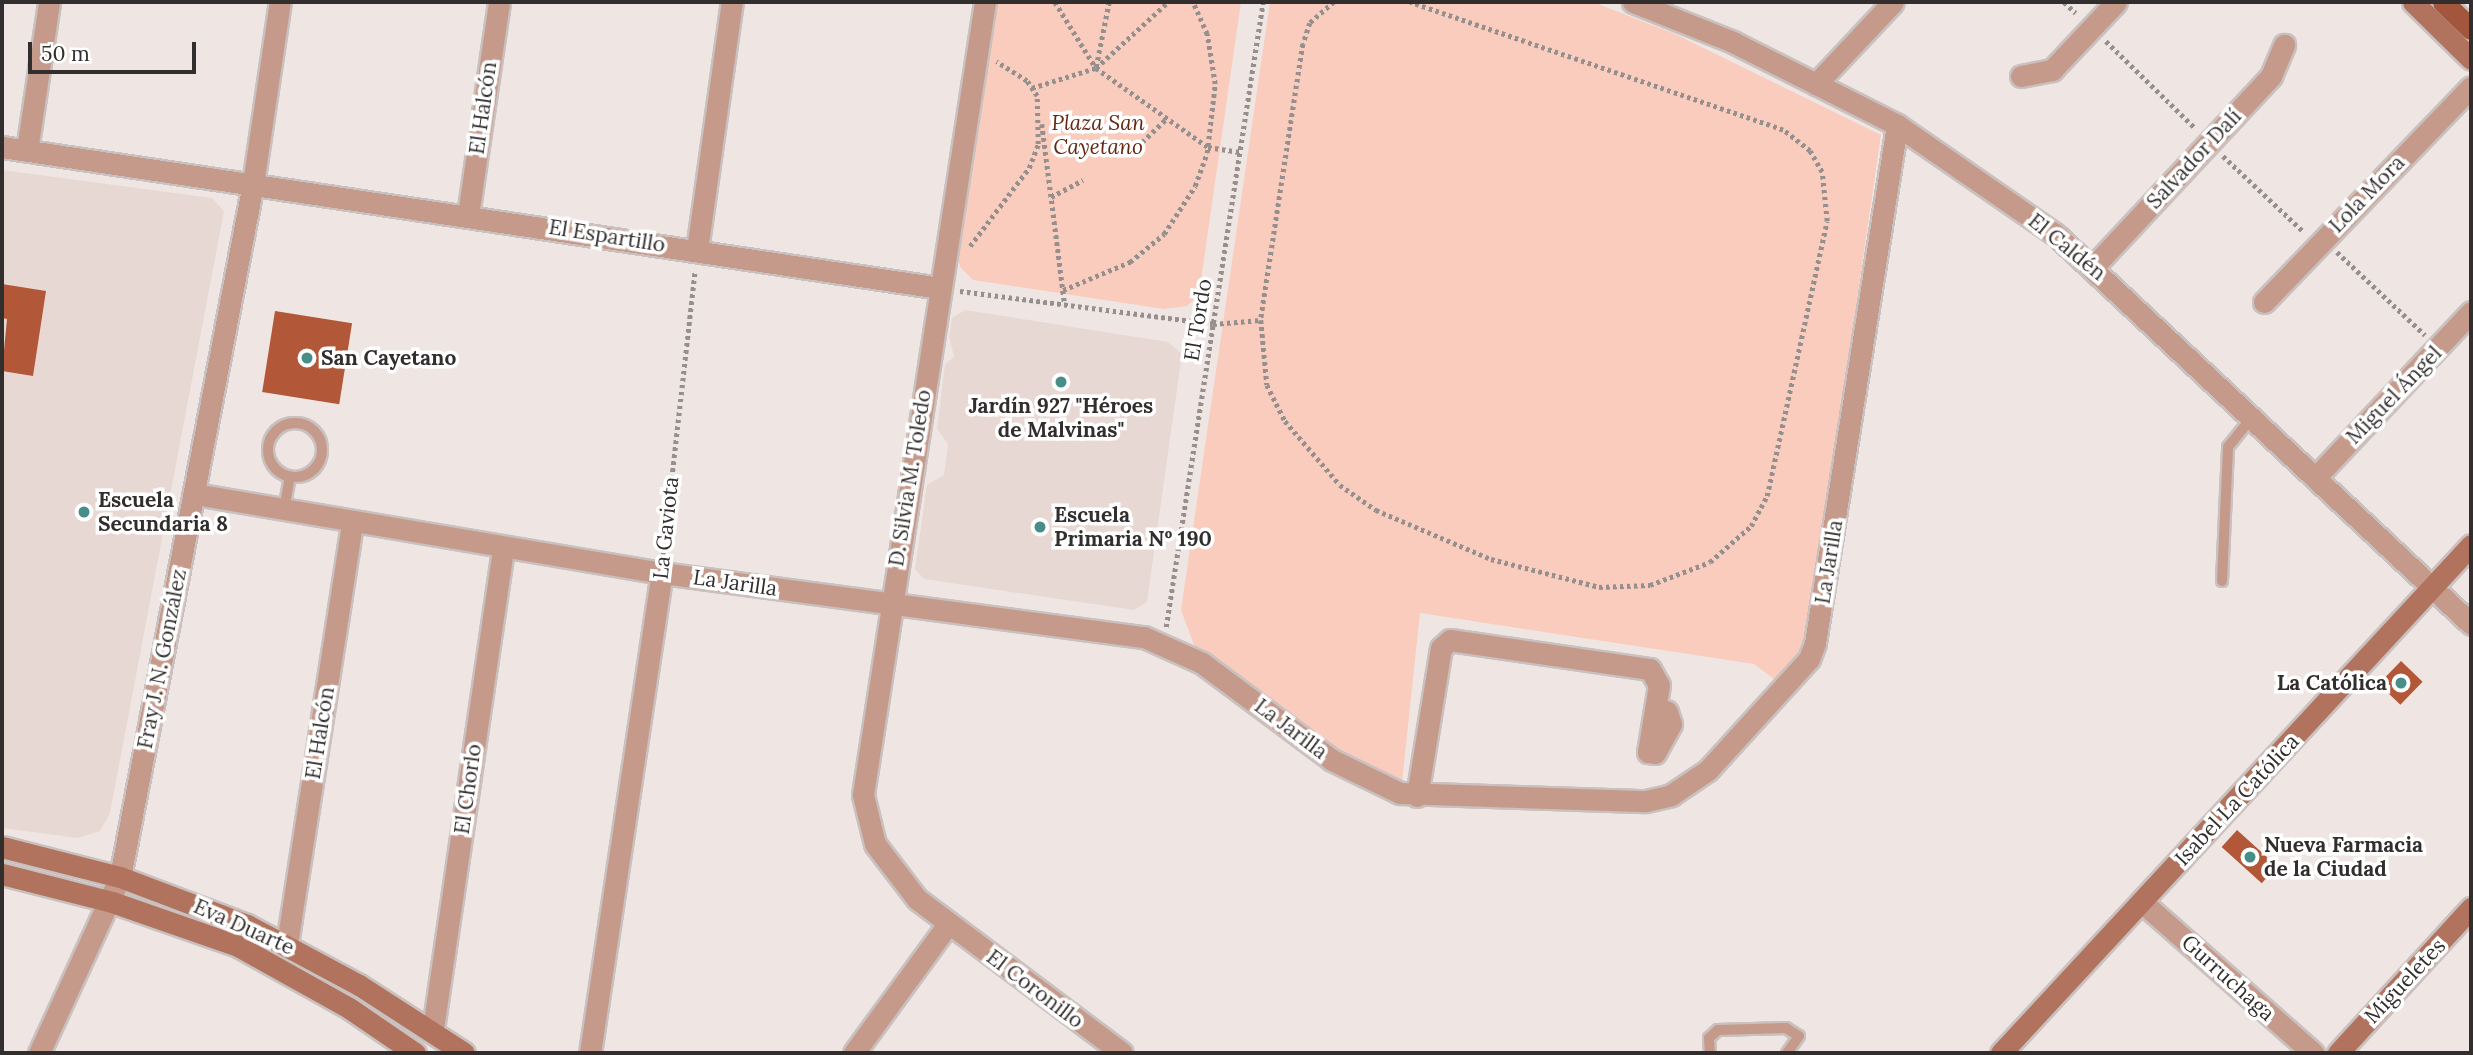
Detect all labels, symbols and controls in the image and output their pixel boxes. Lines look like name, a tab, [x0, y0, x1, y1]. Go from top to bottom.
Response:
scale bar	[32, 28, 200, 72]
text: 50 m	[41, 40, 90, 67]
street label: El Halcón	[464, 60, 502, 156]
street label: Salvador Dalí	[2141, 104, 2247, 214]
park label: Plaza San Cayetano	[1051, 110, 1145, 160]
street label: Lola Mora	[2324, 150, 2410, 238]
street label: El Caldén	[2023, 208, 2111, 286]
street label: El Espartillo	[547, 214, 667, 258]
street label: El Tordo	[1179, 277, 1217, 363]
street label: Miguel Ángel	[2341, 341, 2447, 449]
place label: San Cayetano	[321, 345, 456, 371]
marker: San Cayetano	[299, 350, 315, 366]
marker: Jardín 927 "Héroes de Malvinas"	[1053, 374, 1069, 390]
street label: D. Silvia M. Toledo	[884, 388, 936, 568]
place label: Jardín 927 "Héroes de Malvinas"	[969, 393, 1153, 443]
street label: La Gaviota	[648, 475, 684, 581]
place label: Escuela Secundaria 8	[98, 487, 228, 537]
place label: Escuela Primaria Nº 190	[1054, 502, 1212, 552]
marker: Escuela Secundaria 8	[76, 504, 92, 520]
street label: La Jarilla	[1810, 518, 1848, 606]
marker: Escuela Primaria Nº 190	[1032, 519, 1048, 535]
street label: La Jarilla	[691, 565, 779, 601]
street label: Fray J. N. González	[132, 567, 192, 751]
place label: La Católica	[2277, 670, 2387, 696]
marker: La Católica	[2393, 675, 2409, 691]
street label: El Halcón	[300, 685, 340, 781]
street label: La Jarilla	[1250, 693, 1332, 765]
street label: Isabel La Católica	[2170, 729, 2304, 871]
street label: El Chorlo	[449, 742, 487, 836]
place label: Nueva Farmacia de la Ciudad	[2264, 832, 2423, 882]
marker: Nueva Farmacia de la Ciudad	[2242, 849, 2258, 865]
street label: Eva Duarte	[190, 894, 298, 960]
street label: Gurruchaga	[2176, 930, 2280, 1026]
street label: Migueletes	[2359, 933, 2451, 1029]
street label: El Coronillo	[982, 944, 1088, 1034]

